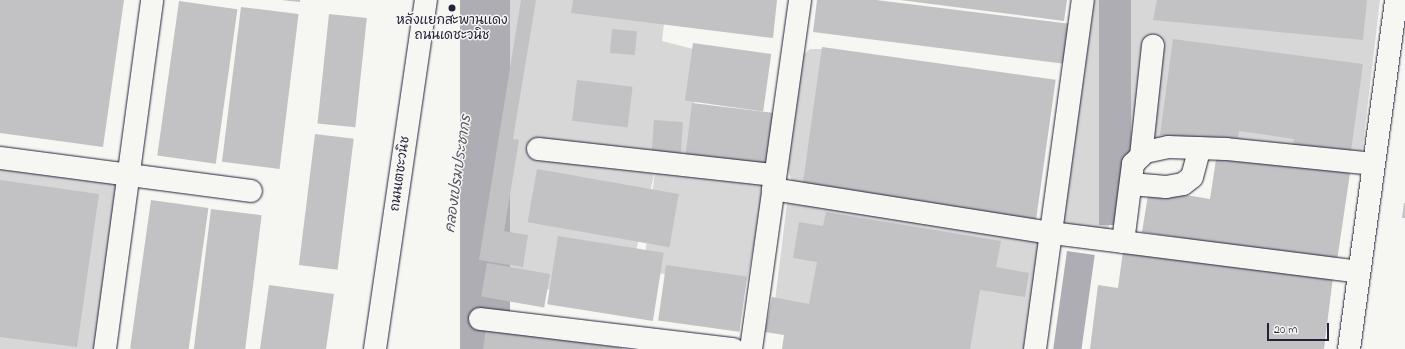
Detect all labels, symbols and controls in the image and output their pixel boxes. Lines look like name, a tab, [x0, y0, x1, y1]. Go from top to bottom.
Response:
marker: หลังแยกสะพานแดง ถนนเดชะวนิช	[447, 3, 457, 13]
place label: หลังแยกสะพานแดง ถนนเดชะวนิช	[396, 14, 508, 45]
water label: คลองเปรมประชากร	[442, 114, 476, 234]
street label: ถนนเตชะวนิช	[388, 135, 414, 213]
scale bar	[1269, 315, 1331, 341]
text: 20 m	[1274, 321, 1297, 339]

